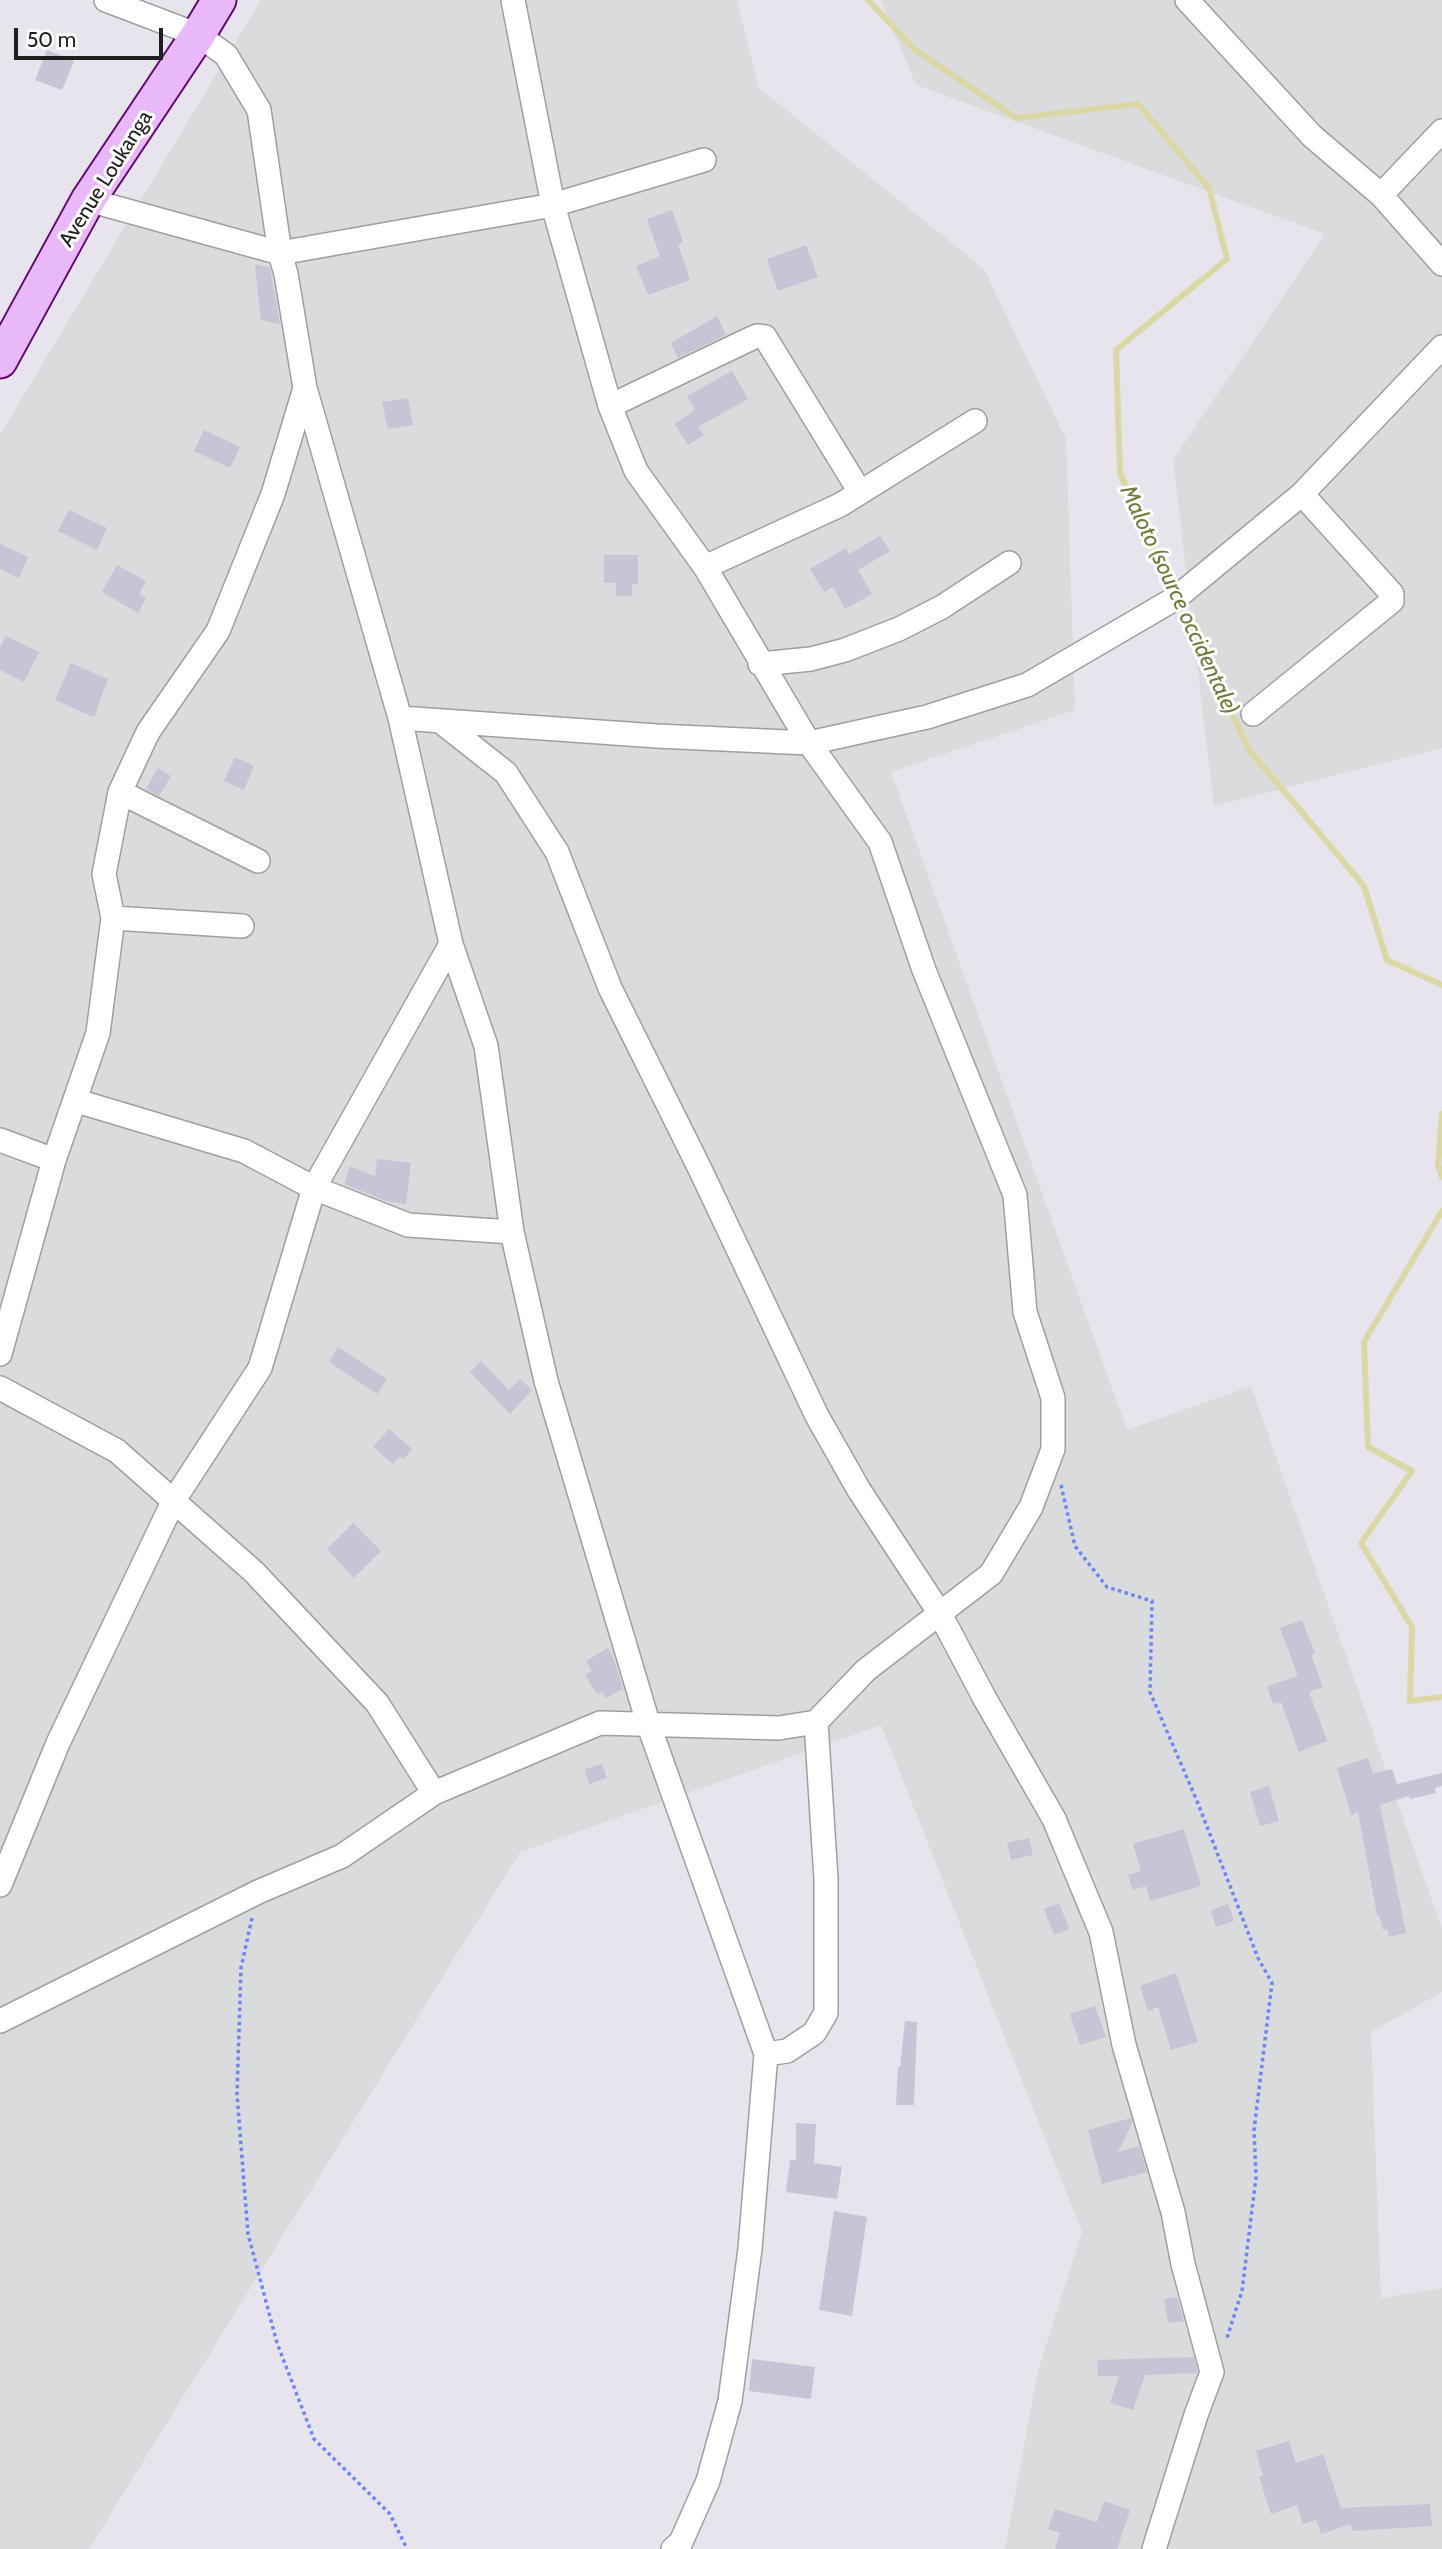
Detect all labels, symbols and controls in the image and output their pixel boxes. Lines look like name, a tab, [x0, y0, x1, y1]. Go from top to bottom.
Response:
scale bar	[18, 14, 166, 58]
text: 50 m	[27, 27, 76, 52]
street label: Avenue Loukanga	[54, 106, 158, 252]
water label: Maloto (source occidentale)	[1114, 481, 1244, 719]

